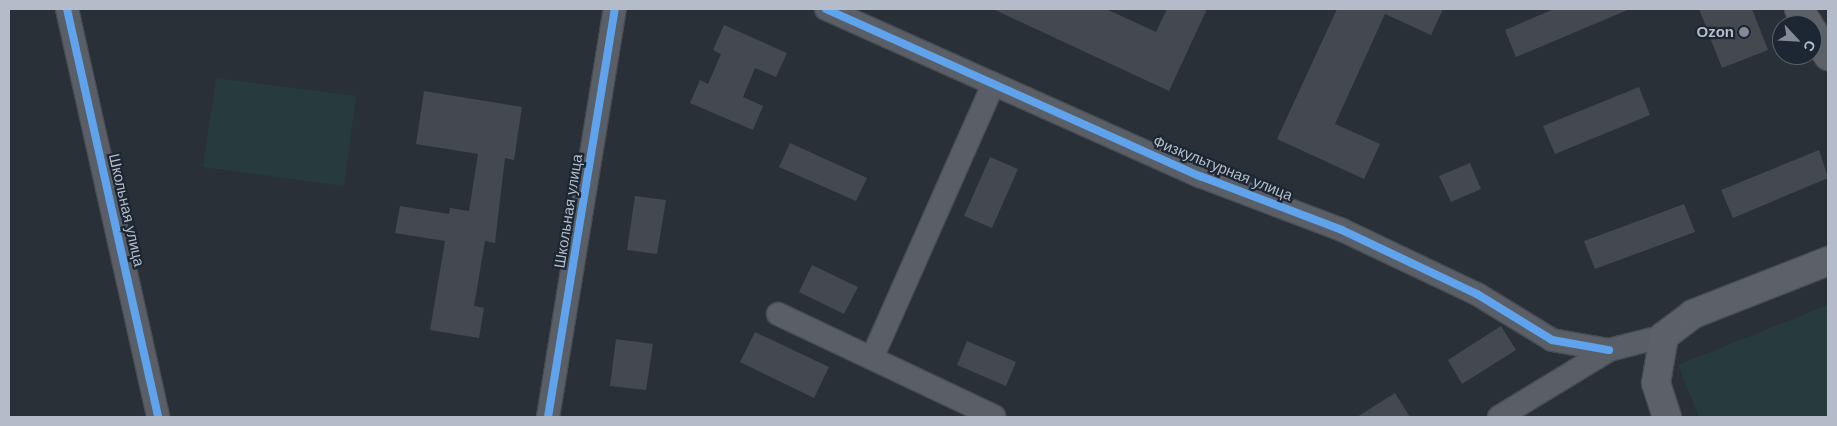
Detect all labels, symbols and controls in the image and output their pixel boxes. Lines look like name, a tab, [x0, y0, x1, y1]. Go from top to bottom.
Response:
north arrow	[1772, 15, 1822, 65]
place label: Ozon	[1697, 23, 1734, 41]
marker: Ozon	[1738, 26, 1750, 38]
text: С	[1800, 38, 1819, 54]
street label: Физкультурная улица	[1151, 132, 1295, 204]
street label: Школьная улица	[105, 152, 149, 268]
street label: Школьная улица	[550, 153, 586, 269]

